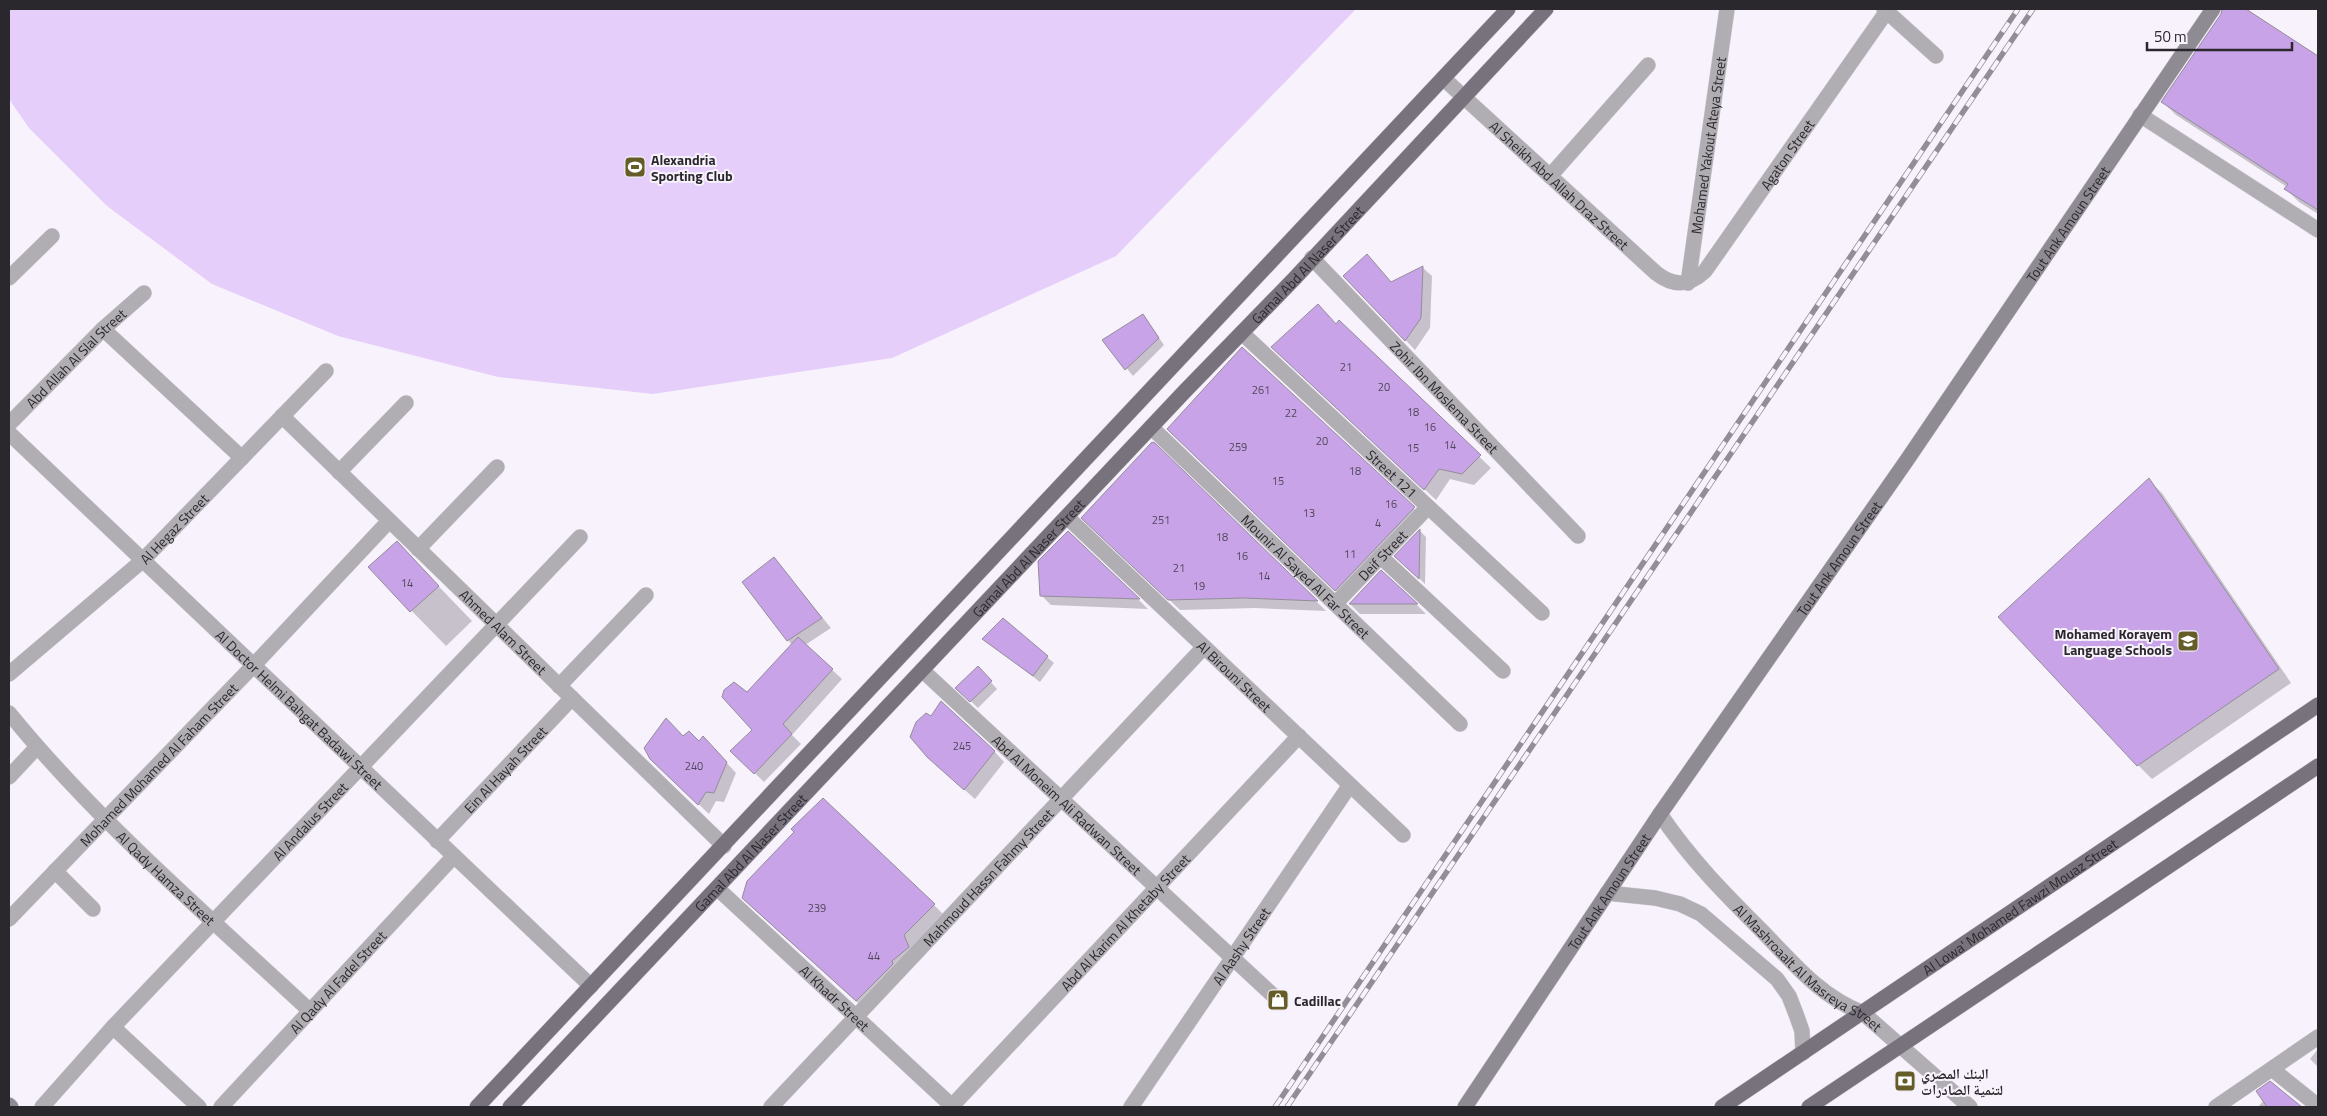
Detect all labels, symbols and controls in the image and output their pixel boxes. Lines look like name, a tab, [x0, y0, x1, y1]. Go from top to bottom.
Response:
scale bar	[2147, 20, 2292, 52]
text: 50 m	[2154, 25, 2187, 48]
street label: Mohamed Yakout Ateya Street	[1685, 55, 1731, 235]
street label: Al Sheikh Abd Allah Draz Street	[1485, 115, 1634, 254]
street label: Agaton Street	[1755, 115, 1819, 194]
place label: Alexandria Sporting Club	[651, 149, 733, 186]
sports icon: Alexandria Sporting Club	[623, 155, 647, 179]
street label: Tout Ank Amoun Street	[2020, 161, 2114, 286]
street label: Gamal Abd Al Naser Street	[1246, 200, 1368, 328]
street label: Abd Allah Al Slal Street	[21, 303, 130, 412]
street label: Zohir Ibn Moslema Street	[1386, 336, 1504, 458]
house number: 21	[1340, 359, 1352, 375]
house number: 20	[1378, 379, 1390, 395]
house number: 261	[1252, 382, 1270, 398]
house number: 18	[1407, 404, 1419, 420]
house number: 22	[1285, 405, 1297, 421]
house number: 16	[1424, 419, 1436, 435]
house number: 20	[1316, 433, 1328, 449]
house number: 14	[1444, 437, 1456, 453]
house number: 259	[1229, 439, 1247, 455]
house number: 15	[1407, 440, 1419, 456]
street label: Street 121	[1362, 444, 1422, 502]
house number: 18	[1349, 463, 1361, 479]
house number: 15	[1272, 473, 1284, 489]
street label: Al Hegaz Street	[134, 488, 213, 568]
street label: Gamal Abd Al Naser Street	[967, 494, 1089, 622]
house number: 16	[1385, 496, 1397, 512]
street label: Tout Ank Amoun Street	[1791, 496, 1886, 620]
house number: 13	[1303, 505, 1315, 521]
street label: Mounir Al Sayed Al Far Street	[1237, 509, 1375, 643]
house number: 251	[1152, 512, 1170, 528]
house number: 4	[1375, 515, 1381, 531]
street label: Deif Street	[1353, 525, 1412, 585]
house number: 18	[1216, 529, 1228, 545]
house number: 11	[1344, 546, 1356, 562]
house number: 16	[1236, 548, 1248, 564]
house number: 21	[1173, 560, 1185, 576]
house number: 14	[1258, 568, 1270, 584]
house number: 14	[401, 575, 413, 591]
house number: 19	[1193, 578, 1205, 594]
street label: Ahmed Alam Street	[455, 584, 552, 679]
place label: Mohamed Korayem Language Schools	[2055, 623, 2172, 660]
street label: Al Doctor Helmi Bahgat Badawi Street	[211, 625, 388, 794]
school or university icon: Mohamed Korayem Language Schools	[2176, 629, 2200, 653]
street label: Al Birouni Street	[1193, 635, 1277, 716]
street label: Mohamed Mohamed Al Faham Street	[74, 678, 242, 851]
street label: Ein Al Hayah Street	[459, 721, 551, 817]
street label: Abd Al Moneim Ali Radwan Street	[988, 730, 1147, 880]
house number: 245	[953, 738, 971, 754]
house number: 240	[685, 758, 703, 774]
street label: Al Andalus Street	[267, 777, 352, 865]
street label: Gamal Abd Al Naser Street	[689, 788, 811, 916]
street label: Mahmoud Hassn Fahmy Street	[917, 803, 1058, 951]
street label: Al Qady Hamza Street	[112, 826, 220, 930]
street label: Tout Ank Amoun Street	[1562, 829, 1655, 954]
street label: Al Lowa' Mohamed Fawzi Mouaz Street	[1918, 833, 2122, 980]
street label: Abd Al Karim Al Khetaby Street	[1055, 848, 1194, 995]
street label: Al Mashroaalt Al Masreya Street	[1730, 899, 1887, 1036]
house number: 239	[808, 900, 826, 916]
street label: Al Aashy Street	[1207, 903, 1275, 989]
street label: Al Qady Al Fadel Street	[284, 925, 391, 1038]
house number: 44	[868, 948, 880, 964]
street label: Al Khadr Street	[795, 960, 875, 1035]
shop icon: Cadillac	[1266, 988, 1290, 1012]
place label: Cadillac	[1294, 990, 1341, 1011]
place label: البنك المصري لتنمية الصادرات	[1921, 1063, 2003, 1100]
bank icon: البنك المصري لتنمية الصادرات	[1893, 1069, 1917, 1093]

